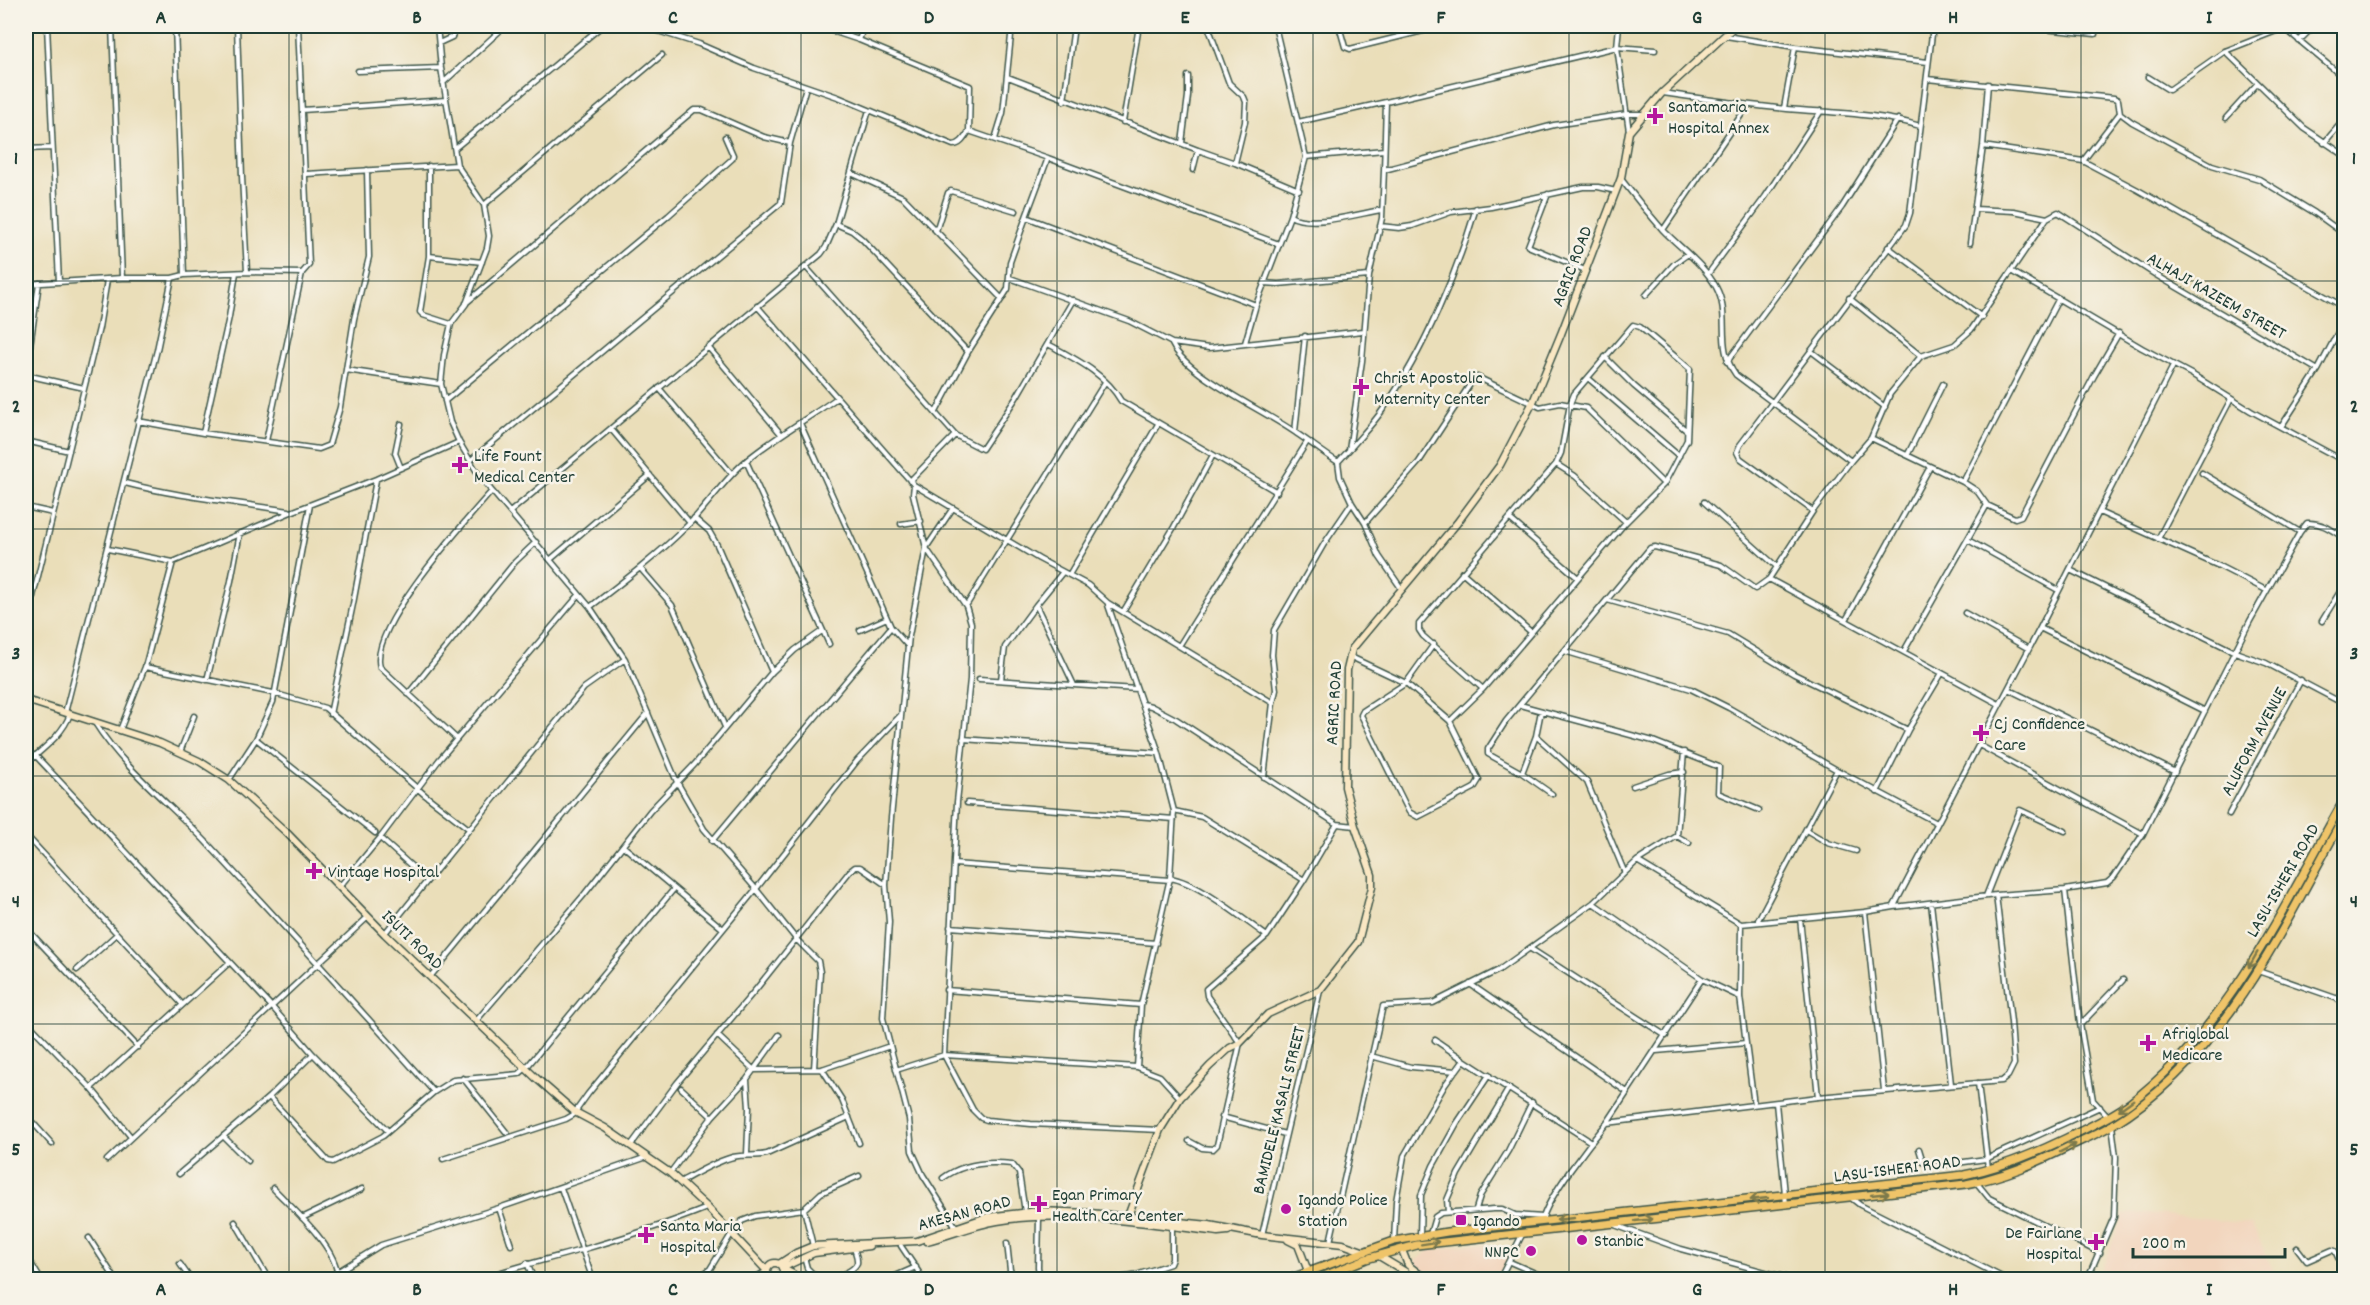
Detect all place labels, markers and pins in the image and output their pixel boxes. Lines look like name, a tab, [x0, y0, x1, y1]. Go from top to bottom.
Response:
place label: Santamaria Hospital Annex	[1668, 96, 1769, 142]
marker: Santamaria Hospital Annex	[1646, 107, 1664, 125]
place label: Christ Apostolic Maternity Center	[1374, 367, 1491, 413]
marker: Christ Apostolic Maternity Center	[1352, 378, 1370, 396]
place label: Life Fount Medical Center	[474, 445, 575, 491]
marker: Life Fount Medical Center	[451, 456, 469, 474]
place label: Cj Confidence Care	[1994, 713, 2085, 759]
marker: Cj Confidence Care	[1972, 724, 1990, 742]
place label: Vintage Hospital	[328, 861, 440, 886]
marker: Vintage Hospital	[305, 862, 323, 880]
place label: Afriglobal Medicare	[2162, 1023, 2230, 1069]
marker: Afriglobal Medicare	[2139, 1034, 2157, 1052]
place label: Egan Primary Health Care Center	[1052, 1184, 1184, 1230]
place label: Igando Police Station	[1298, 1189, 1388, 1235]
marker: Egan Primary Health Care Center	[1030, 1195, 1048, 1213]
marker: Igando Police Station	[1279, 1202, 1293, 1216]
place label: Igando	[1473, 1210, 1520, 1235]
marker: Igando	[1454, 1213, 1468, 1227]
place label: Santa Maria Hospital	[660, 1215, 742, 1261]
place label: De Fairlane Hospital	[2005, 1222, 2083, 1268]
marker: Santa Maria Hospital	[637, 1226, 655, 1244]
place label: Stanbic	[1594, 1230, 1644, 1255]
marker: Stanbic	[1575, 1233, 1589, 1247]
marker: De Fairlane Hospital	[2087, 1233, 2105, 1251]
place label: NNPC	[1484, 1241, 1519, 1266]
marker: NNPC	[1524, 1244, 1538, 1258]

